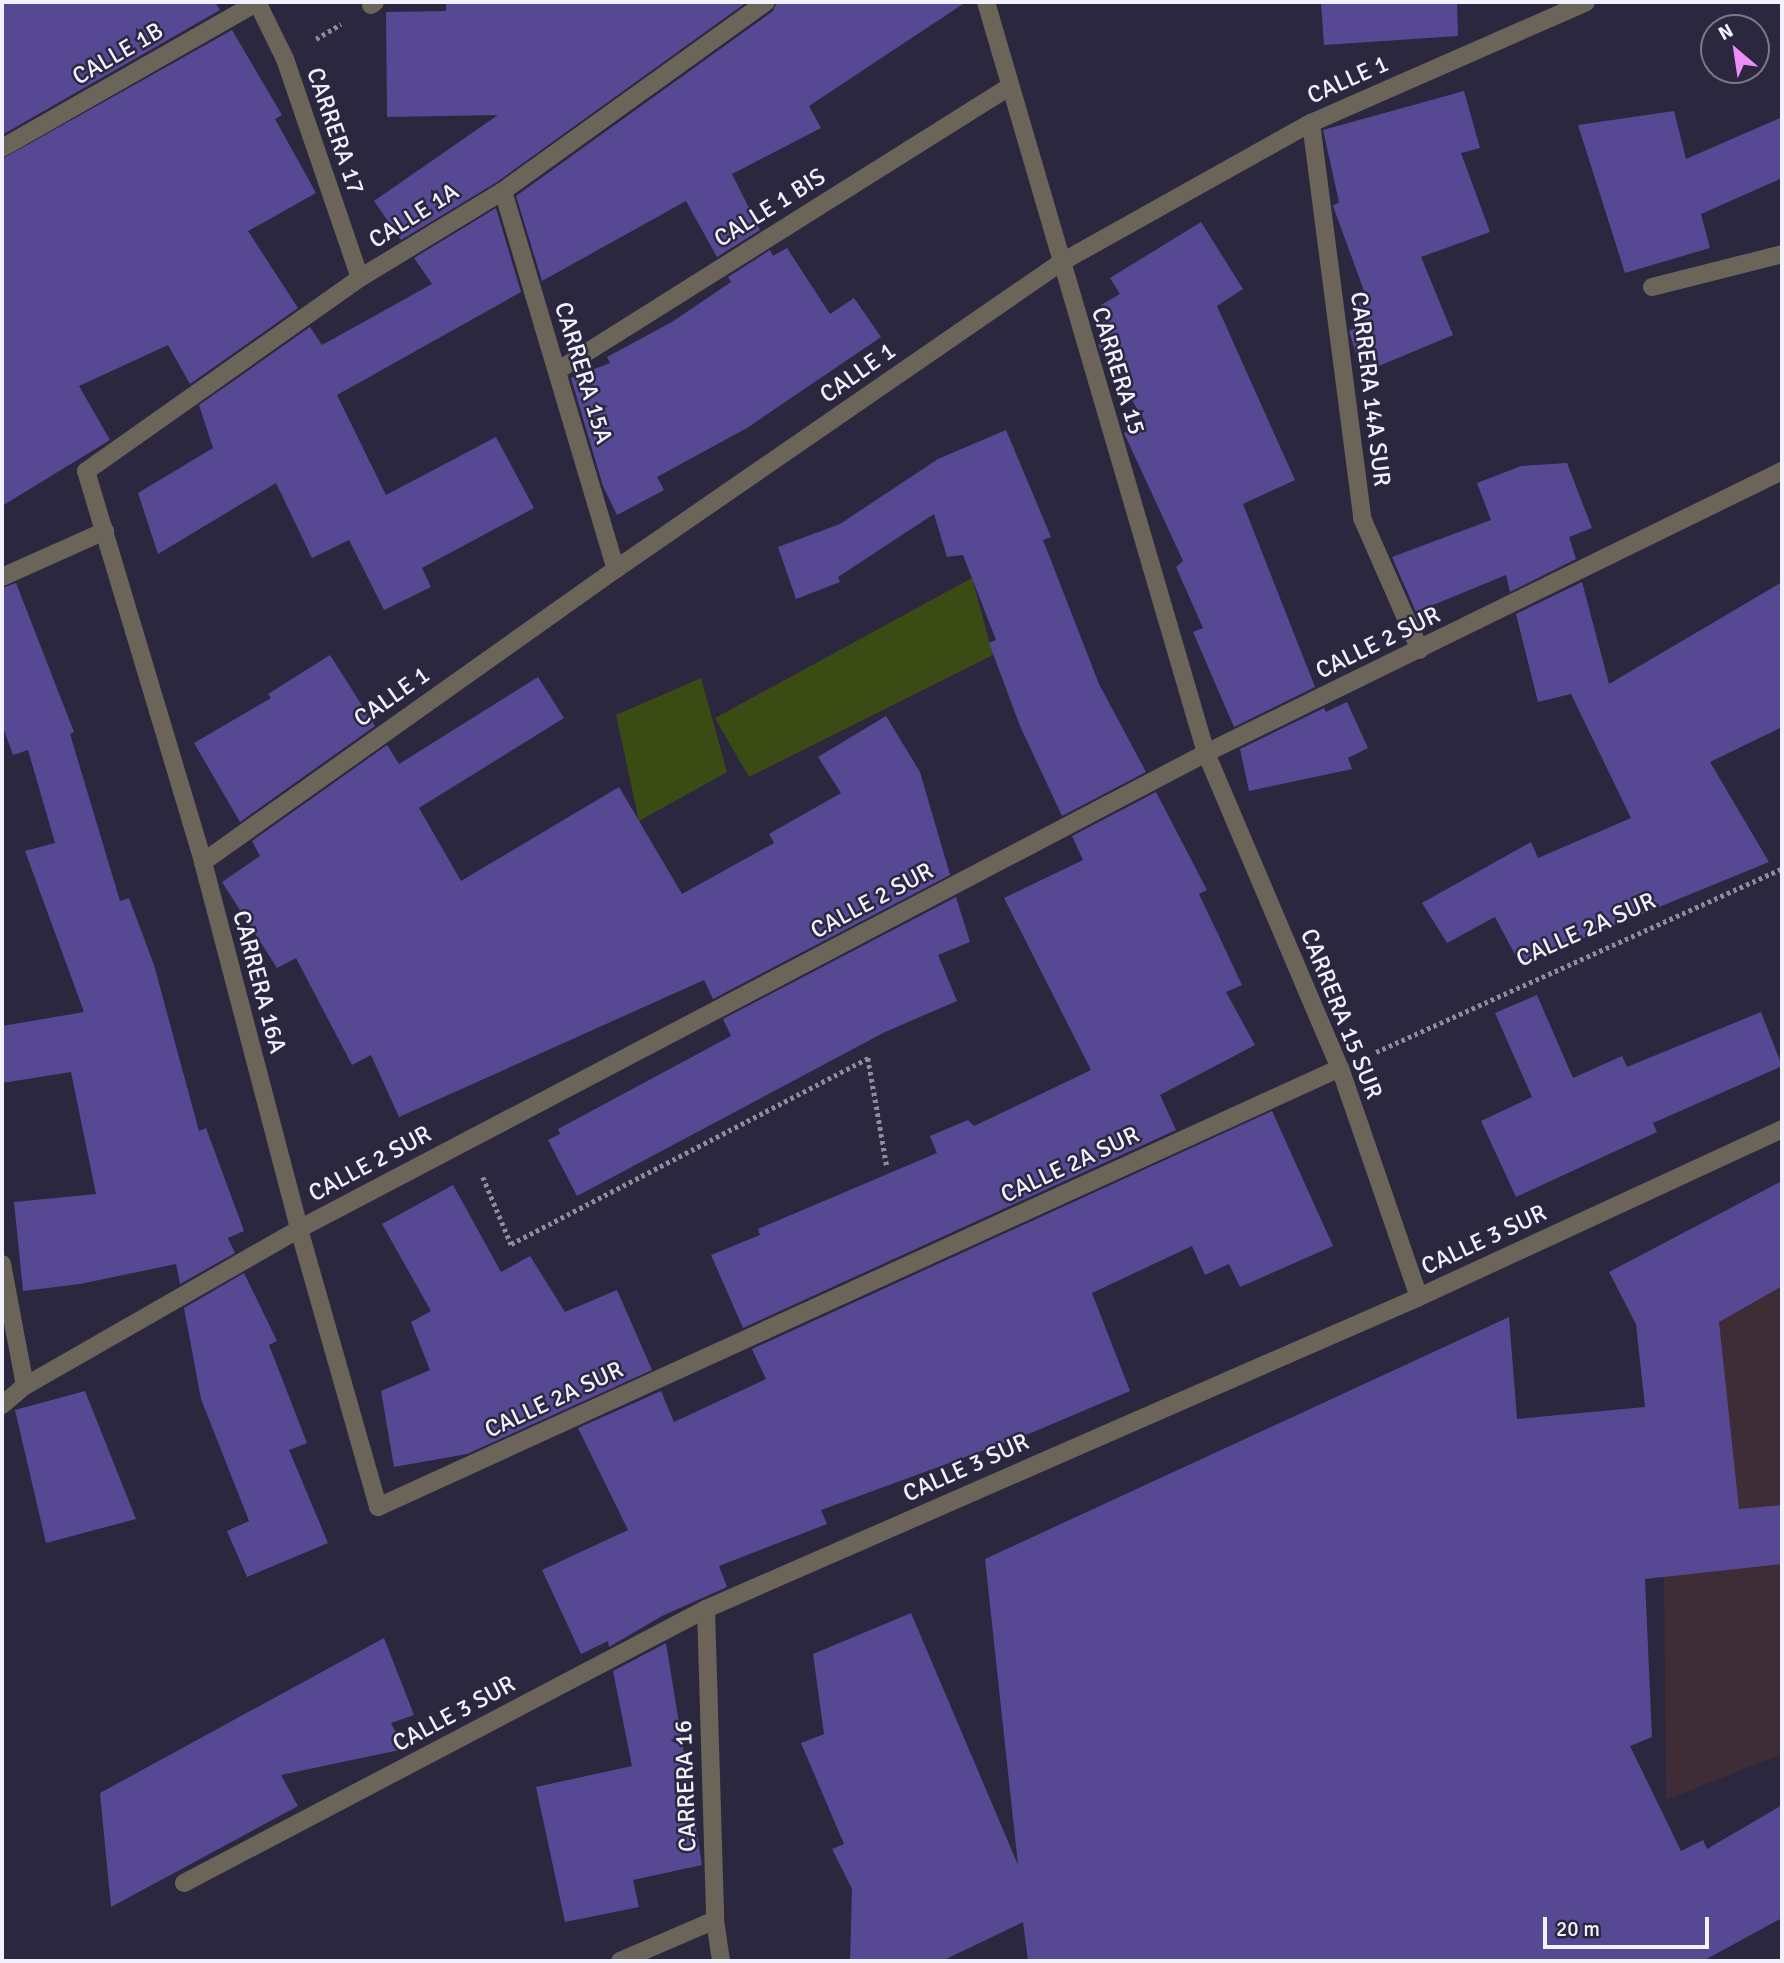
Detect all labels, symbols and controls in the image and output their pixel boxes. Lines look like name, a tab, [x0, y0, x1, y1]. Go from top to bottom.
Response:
north arrow	[1700, 14, 1770, 84]
street label: CALLE 1B	[67, 17, 169, 91]
text: N	[1714, 19, 1737, 46]
street label: CALLE 1	[1303, 49, 1393, 111]
street label: CARRERA 17	[300, 64, 370, 198]
street label: CALLE 1 BIS	[709, 162, 831, 254]
street label: CALLE 1A	[364, 177, 464, 255]
street label: CARRERA 14A SUR	[1344, 290, 1396, 488]
street label: CARRERA 15A	[548, 299, 618, 447]
street label: CARRERA 15	[1085, 304, 1151, 438]
street label: CALLE 1	[815, 337, 901, 409]
street label: CALLE 2 SUR	[1311, 601, 1445, 685]
street label: CALLE 1	[349, 661, 435, 733]
street label: CALLE 2 SUR	[806, 857, 938, 945]
street label: CALLE 2A SUR	[1512, 886, 1660, 974]
street label: CARRERA 16A	[226, 908, 292, 1056]
street label: CARRERA 15 SUR	[1294, 925, 1388, 1103]
street label: CALLE 2 SUR	[304, 1120, 436, 1208]
street label: CALLE 2A SUR	[996, 1120, 1144, 1210]
street label: CALLE 3 SUR	[1417, 1198, 1551, 1282]
street label: CALLE 2A SUR	[480, 1355, 628, 1445]
street label: CALLE 3 SUR	[899, 1427, 1033, 1509]
street label: CALLE 3 SUR	[388, 1670, 520, 1758]
street label: CARRERA 16	[669, 1720, 703, 1852]
scale bar	[1546, 1904, 1712, 1948]
text: 20 m	[1556, 1916, 1600, 1942]

